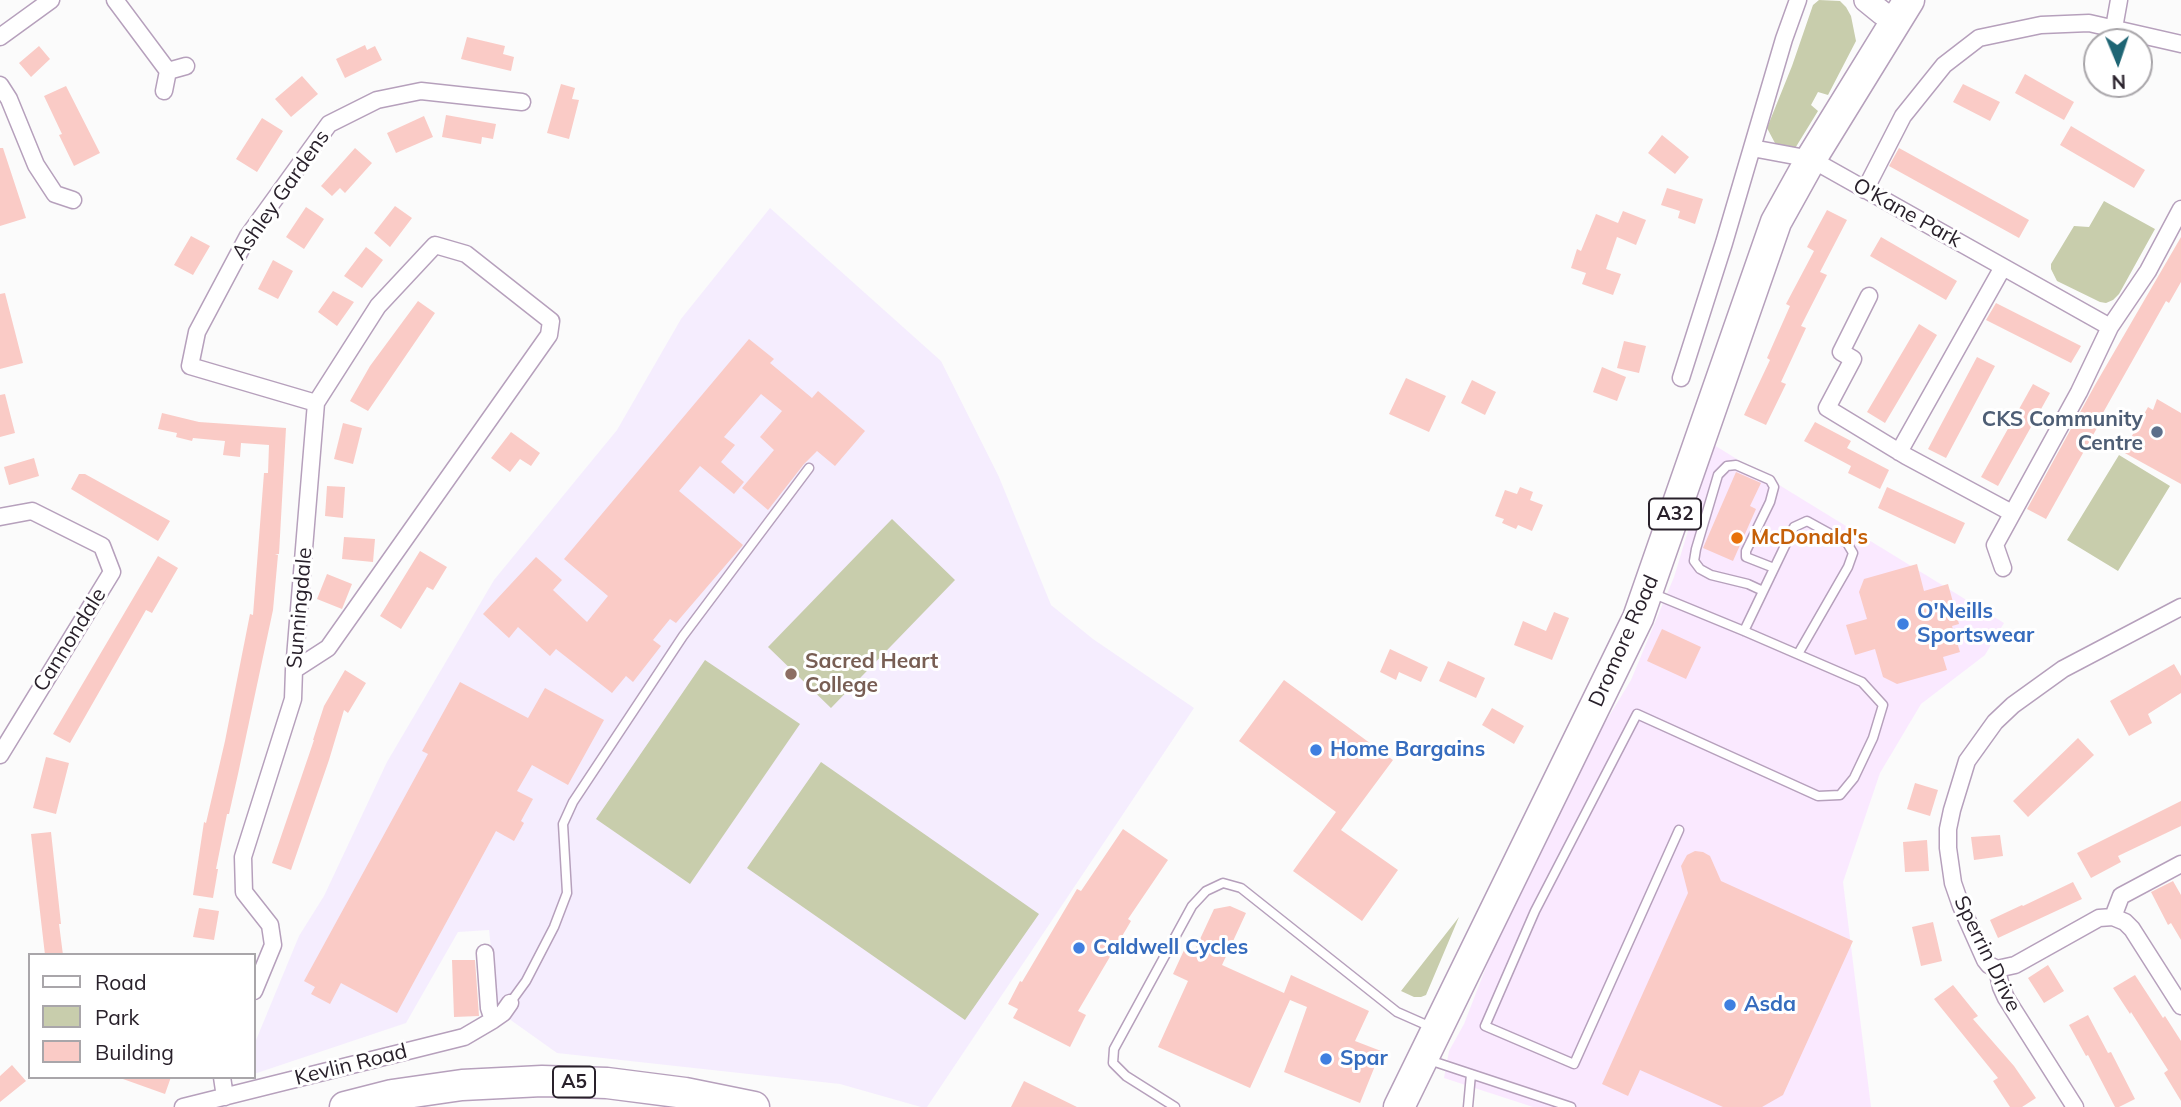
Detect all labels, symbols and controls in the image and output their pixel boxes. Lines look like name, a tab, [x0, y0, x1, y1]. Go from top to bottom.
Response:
north arrow	[2083, 28, 2153, 98]
text: N	[2111, 70, 2126, 94]
street label: Ashley Gardens	[227, 125, 335, 265]
street label: O'Kane Park	[1848, 173, 1966, 253]
place label: CKS Community Centre	[1982, 407, 2143, 457]
marker: CKS Community Centre	[2149, 424, 2165, 440]
road number: A32	[1649, 499, 1701, 530]
place label: McDonald's	[1751, 525, 1868, 551]
marker: McDonald's	[1729, 530, 1745, 546]
street label: Sunningdale	[282, 546, 318, 670]
street label: Dromore Road	[1584, 571, 1664, 711]
street label: Cannondale	[28, 584, 112, 696]
place label: O'Neills Sportswear	[1917, 599, 2034, 649]
marker: O'Neills Sportswear	[1895, 616, 1911, 632]
place label: Sacred Heart College	[805, 649, 938, 699]
marker: Sacred Heart College	[783, 666, 799, 682]
place label: Home Bargains	[1330, 737, 1485, 763]
marker: Home Bargains	[1308, 742, 1324, 758]
street label: Sperrin Drive	[1948, 892, 2026, 1016]
place label: Caldwell Cycles	[1093, 935, 1248, 961]
marker: Caldwell Cycles	[1071, 940, 1087, 956]
legend	[28, 953, 256, 1079]
text: Road	[95, 969, 146, 995]
place label: Asda	[1744, 992, 1796, 1018]
marker: Asda	[1722, 997, 1738, 1013]
text: Park	[95, 1004, 139, 1030]
text: Building	[95, 1039, 174, 1065]
street label: Kevlin Road	[292, 1039, 410, 1091]
place label: Spar	[1340, 1046, 1388, 1072]
marker: Spar	[1318, 1051, 1334, 1067]
road number: A5	[553, 1066, 595, 1098]

